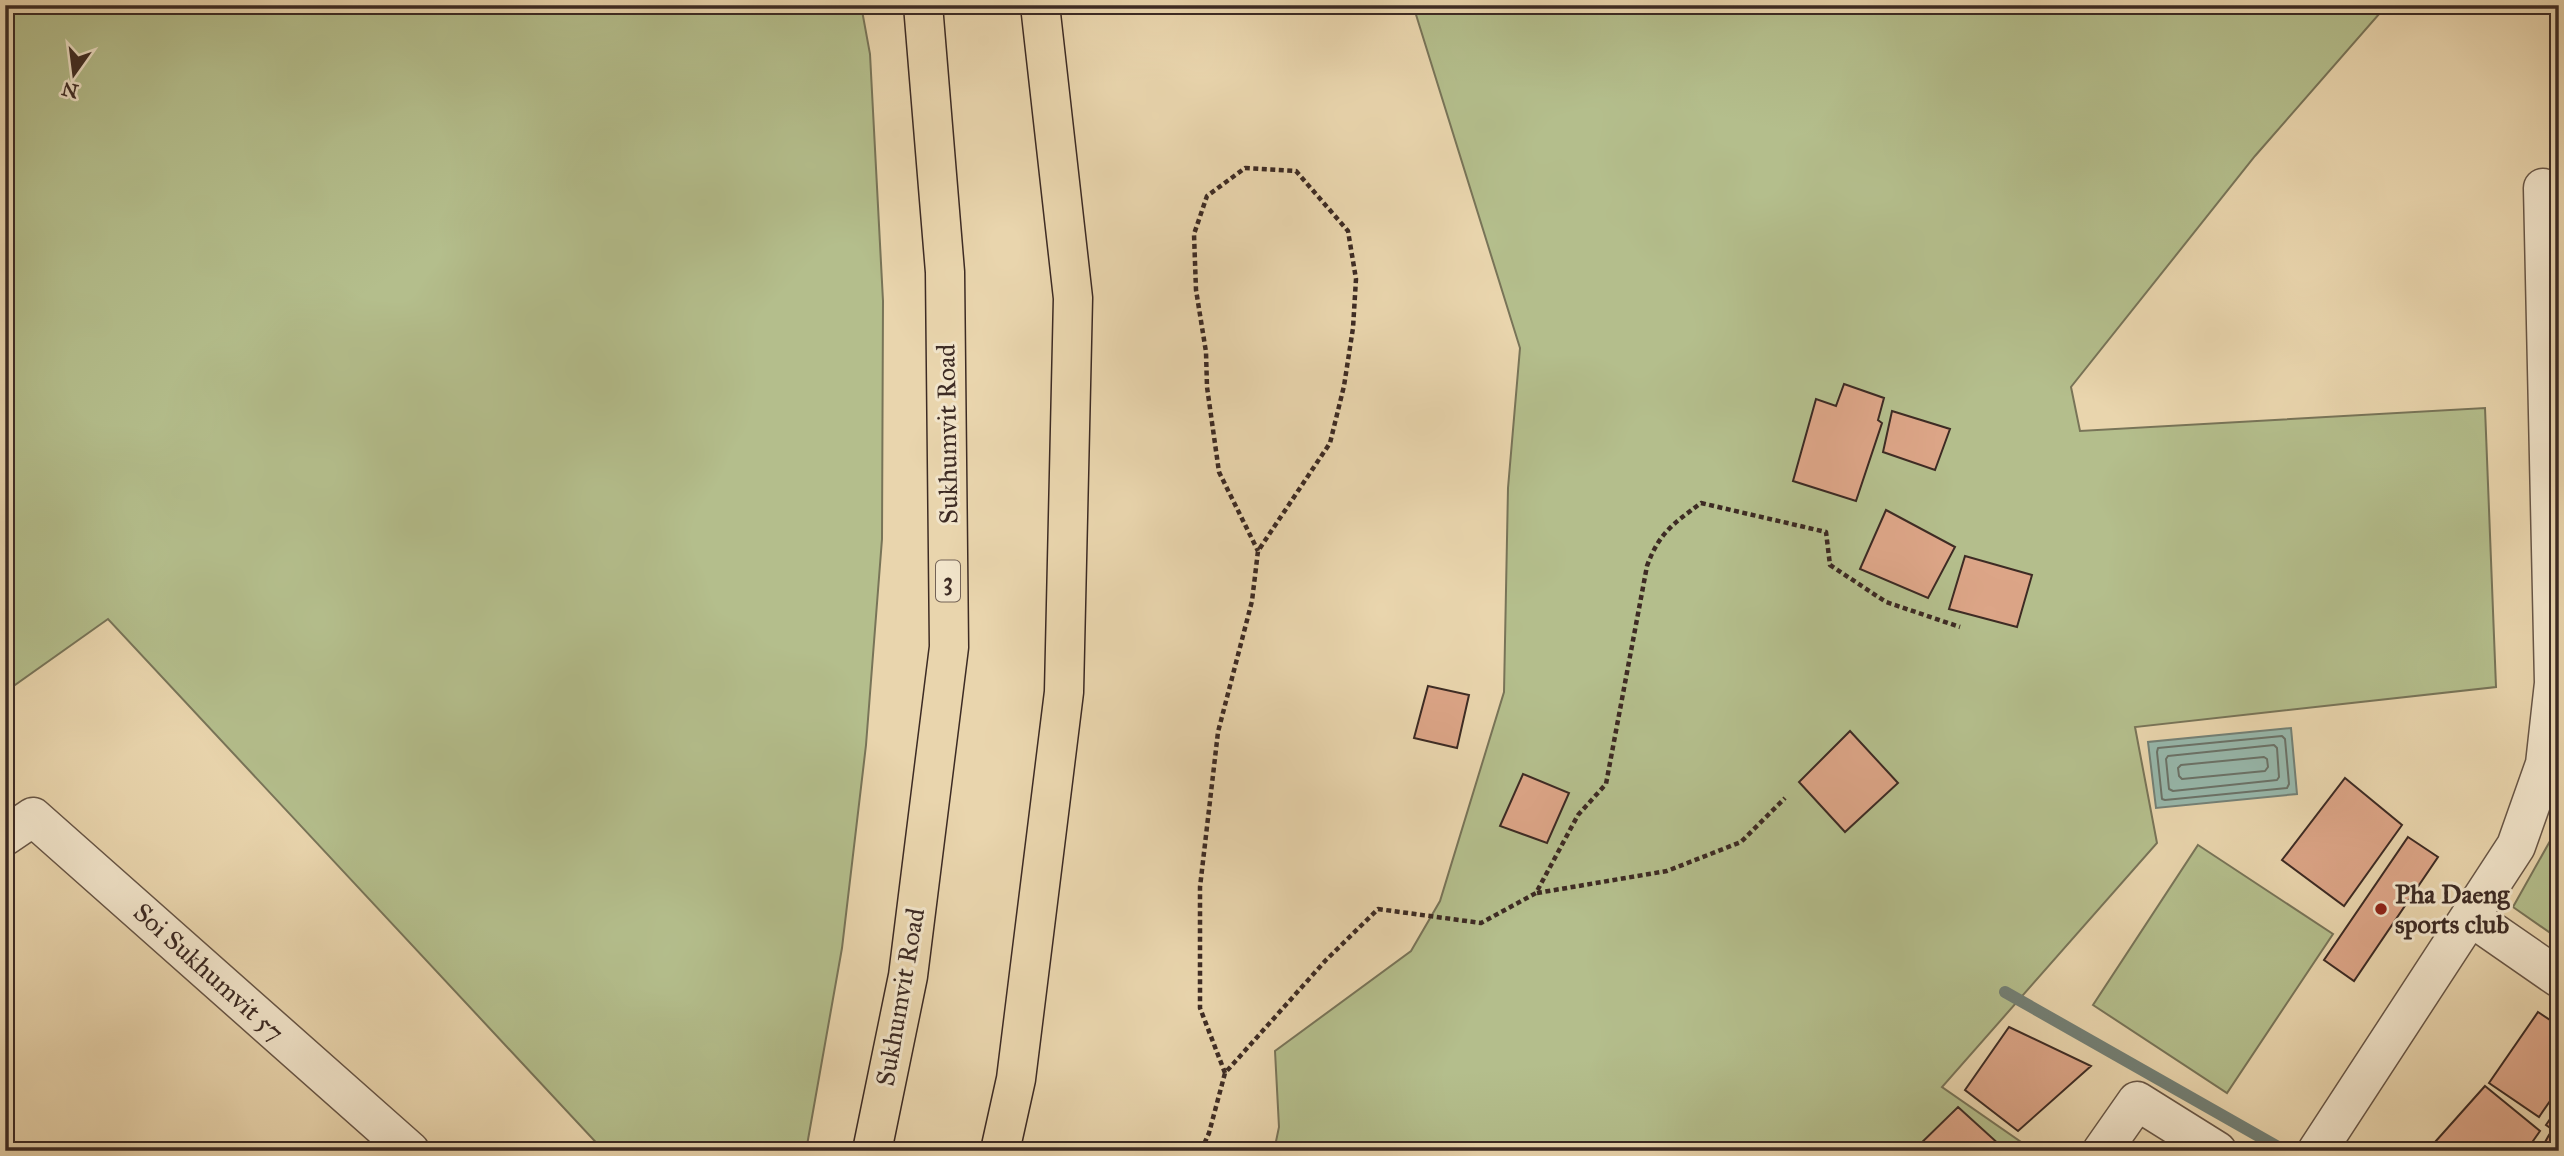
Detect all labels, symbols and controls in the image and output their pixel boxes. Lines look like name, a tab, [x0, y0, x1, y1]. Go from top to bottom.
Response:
north arrow	[38, 38, 108, 108]
text: N	[59, 77, 81, 103]
street label: Sukhumvit Road	[929, 344, 965, 524]
road number: 3	[936, 560, 960, 602]
place label: Pha Daeng sports club	[2395, 878, 2510, 940]
street label: Soi Sukhumvit 57	[127, 896, 291, 1048]
marker: Pha Daeng sports club	[2373, 901, 2389, 917]
street label: Sukhumvit Road	[869, 905, 931, 1089]

